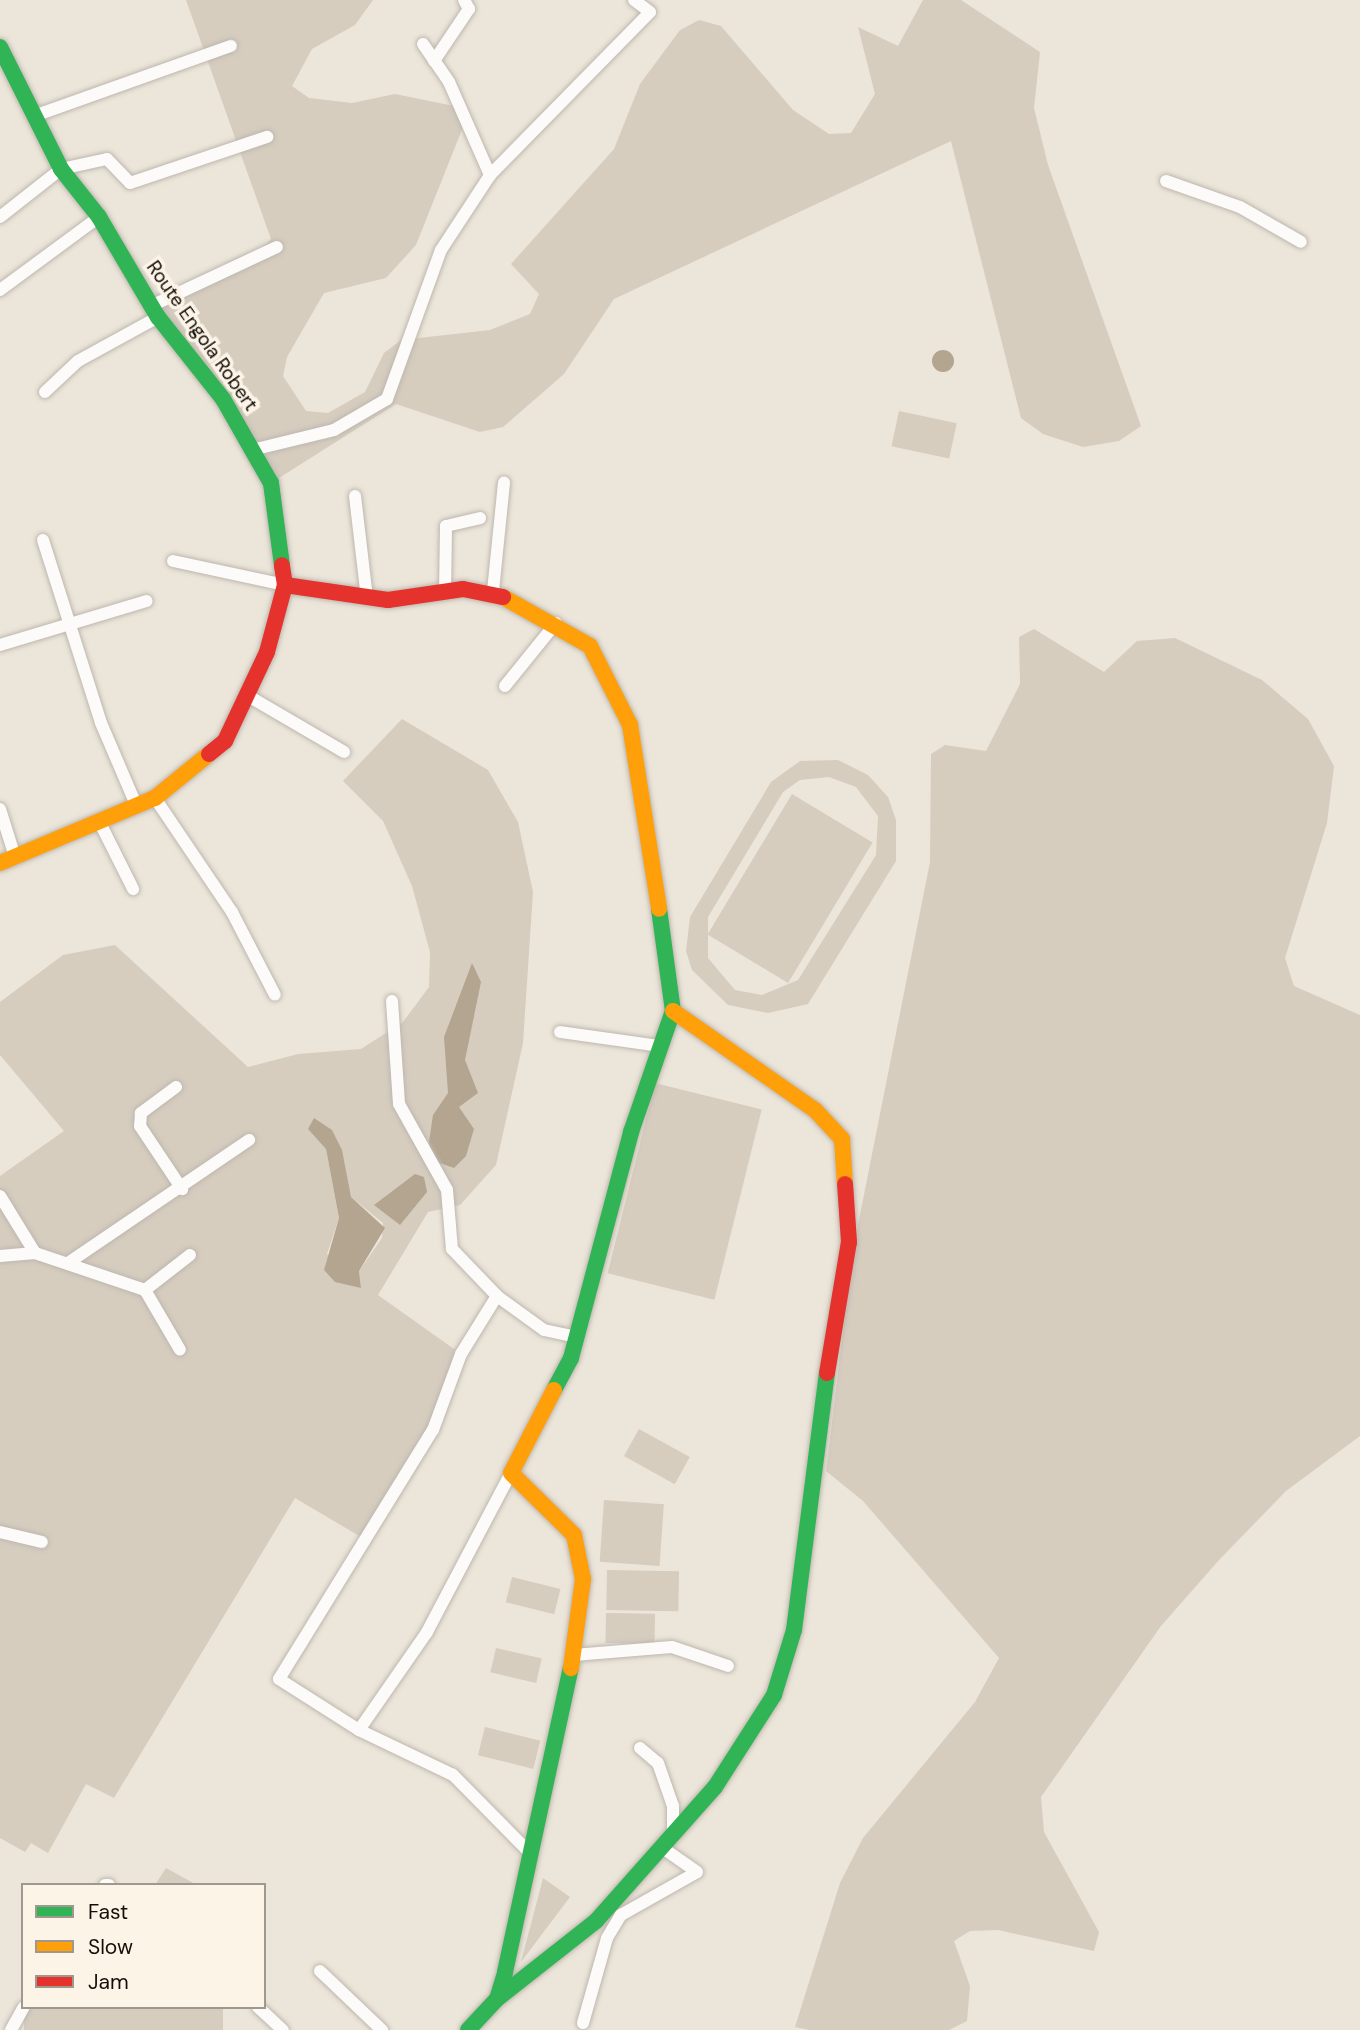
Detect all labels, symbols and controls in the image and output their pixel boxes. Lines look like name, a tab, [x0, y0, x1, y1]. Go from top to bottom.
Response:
street label: Route Engola Robert	[142, 257, 262, 415]
legend	[21, 1883, 266, 2009]
text: Fast	[88, 1898, 128, 1926]
text: Slow	[88, 1933, 133, 1961]
text: Jam	[88, 1968, 129, 1996]

